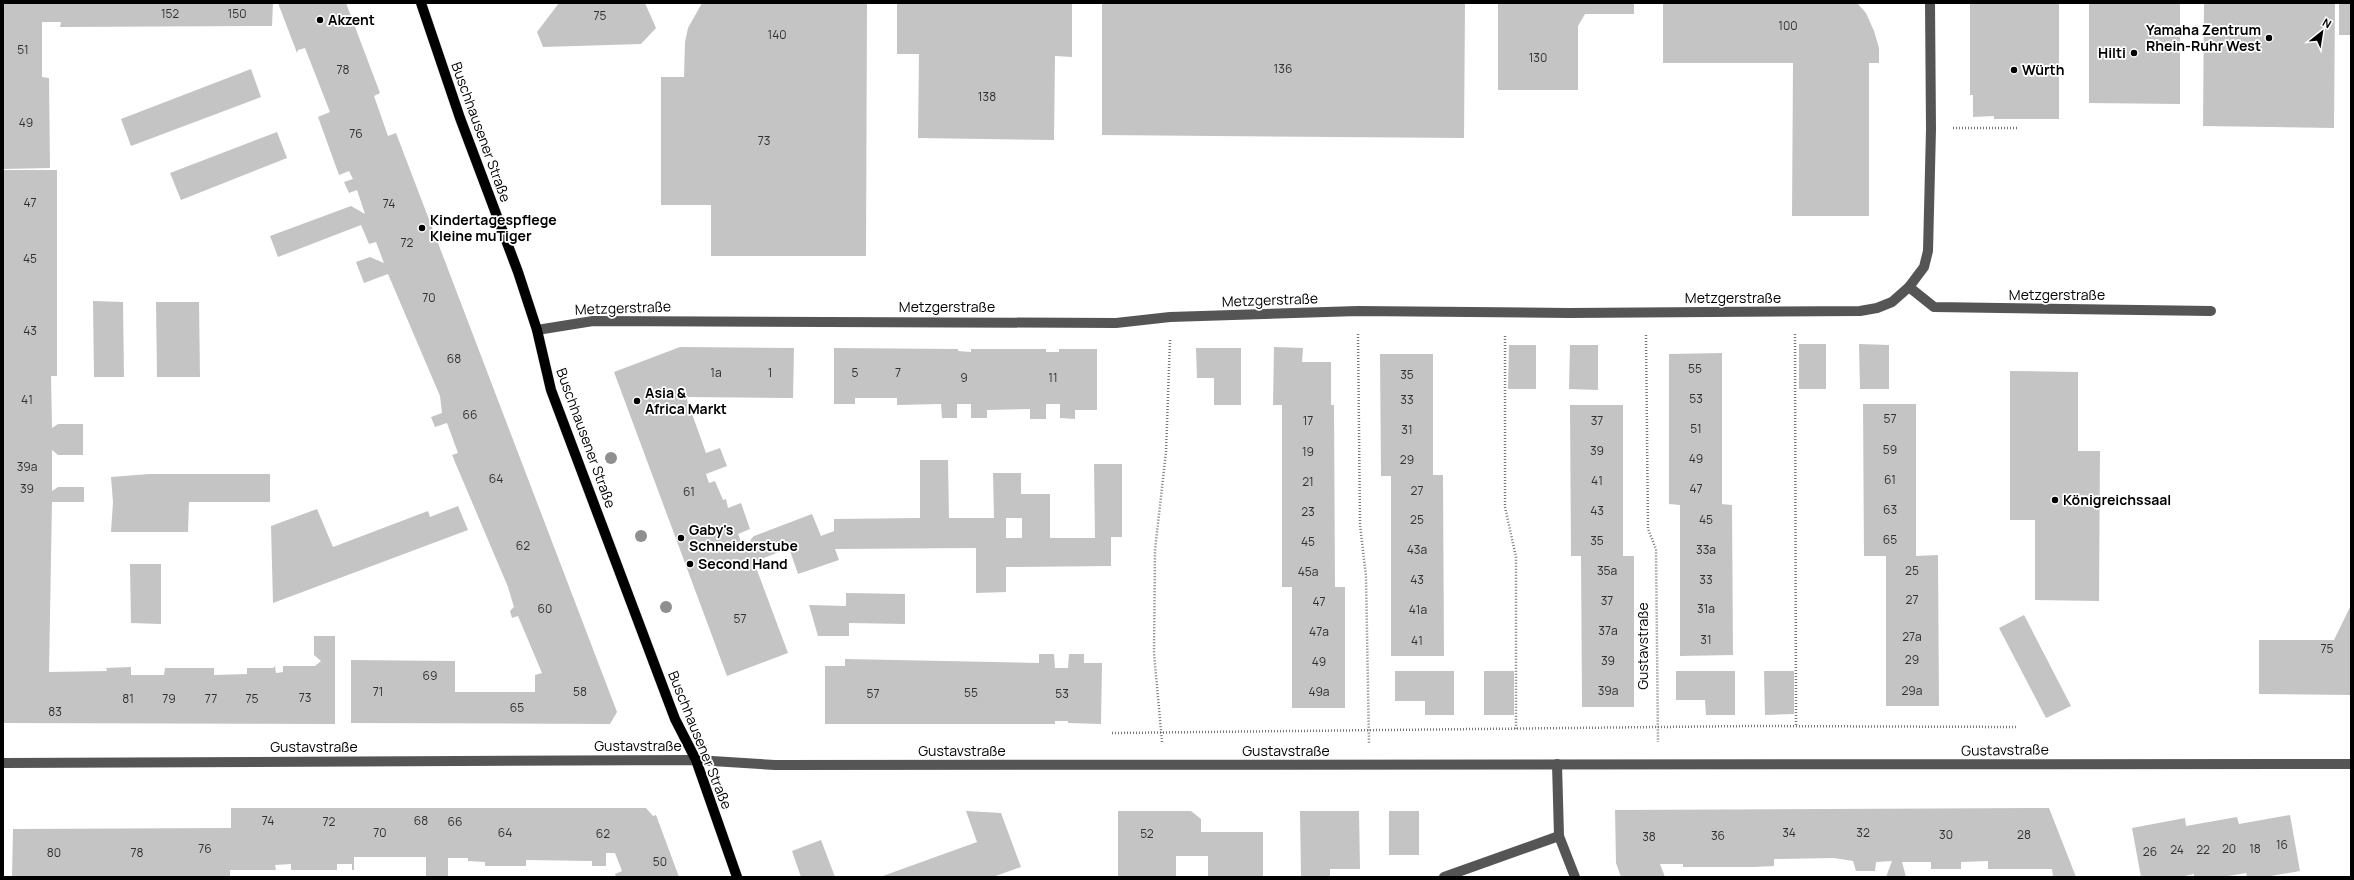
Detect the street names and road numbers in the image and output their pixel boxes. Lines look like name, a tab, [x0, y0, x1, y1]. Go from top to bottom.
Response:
street label: Buschhausener Straße	[447, 59, 516, 204]
street label: Metzgerstraße	[2009, 285, 2105, 304]
street label: Metzgerstraße	[1222, 288, 1318, 311]
street label: Metzgerstraße	[1685, 288, 1781, 307]
street label: Metzgerstraße	[575, 296, 671, 319]
street label: Metzgerstraße	[899, 297, 995, 316]
street label: Buschhausener Straße	[552, 365, 621, 510]
street label: Gustavstraße	[1633, 602, 1652, 690]
street label: Buschhausener Straße	[664, 668, 737, 812]
street label: Gustavstraße	[594, 736, 682, 755]
street label: Gustavstraße	[270, 737, 358, 756]
street label: Gustavstraße	[1961, 739, 2049, 760]
street label: Gustavstraße	[918, 741, 1006, 760]
street label: Gustavstraße	[1242, 741, 1330, 760]

